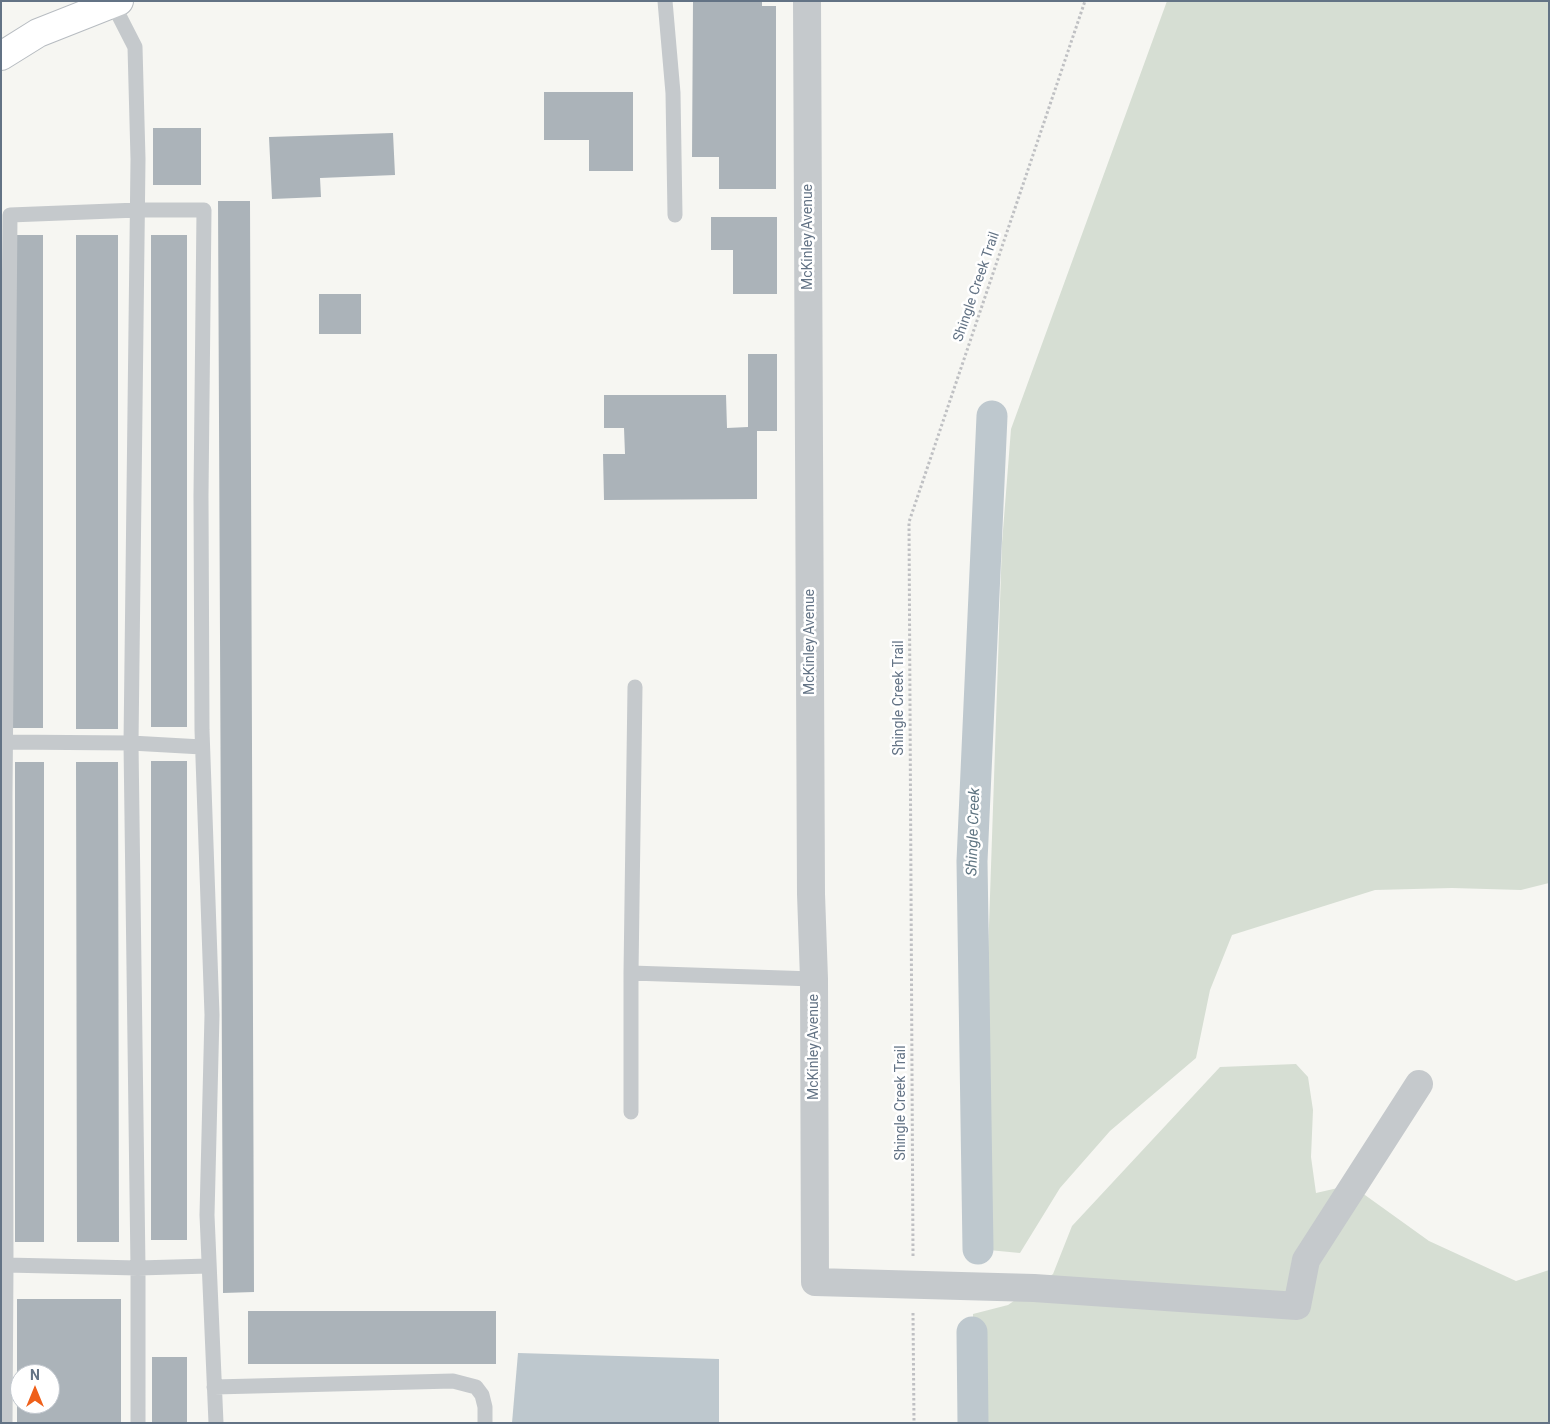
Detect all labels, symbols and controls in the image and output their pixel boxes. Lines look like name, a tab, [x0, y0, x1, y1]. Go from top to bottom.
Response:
street label: McKinley Avenue	[800, 184, 816, 290]
street label: Shingle Creek Trail	[950, 230, 1004, 344]
street label: McKinley Avenue	[802, 589, 818, 695]
street label: Shingle Creek Trail	[891, 640, 907, 756]
water label: Shingle Creek	[963, 788, 985, 876]
street label: McKinley Avenue	[806, 994, 822, 1100]
street label: Shingle Creek Trail	[893, 1045, 909, 1161]
north arrow	[10, 1364, 60, 1414]
text: N	[30, 1367, 40, 1383]

